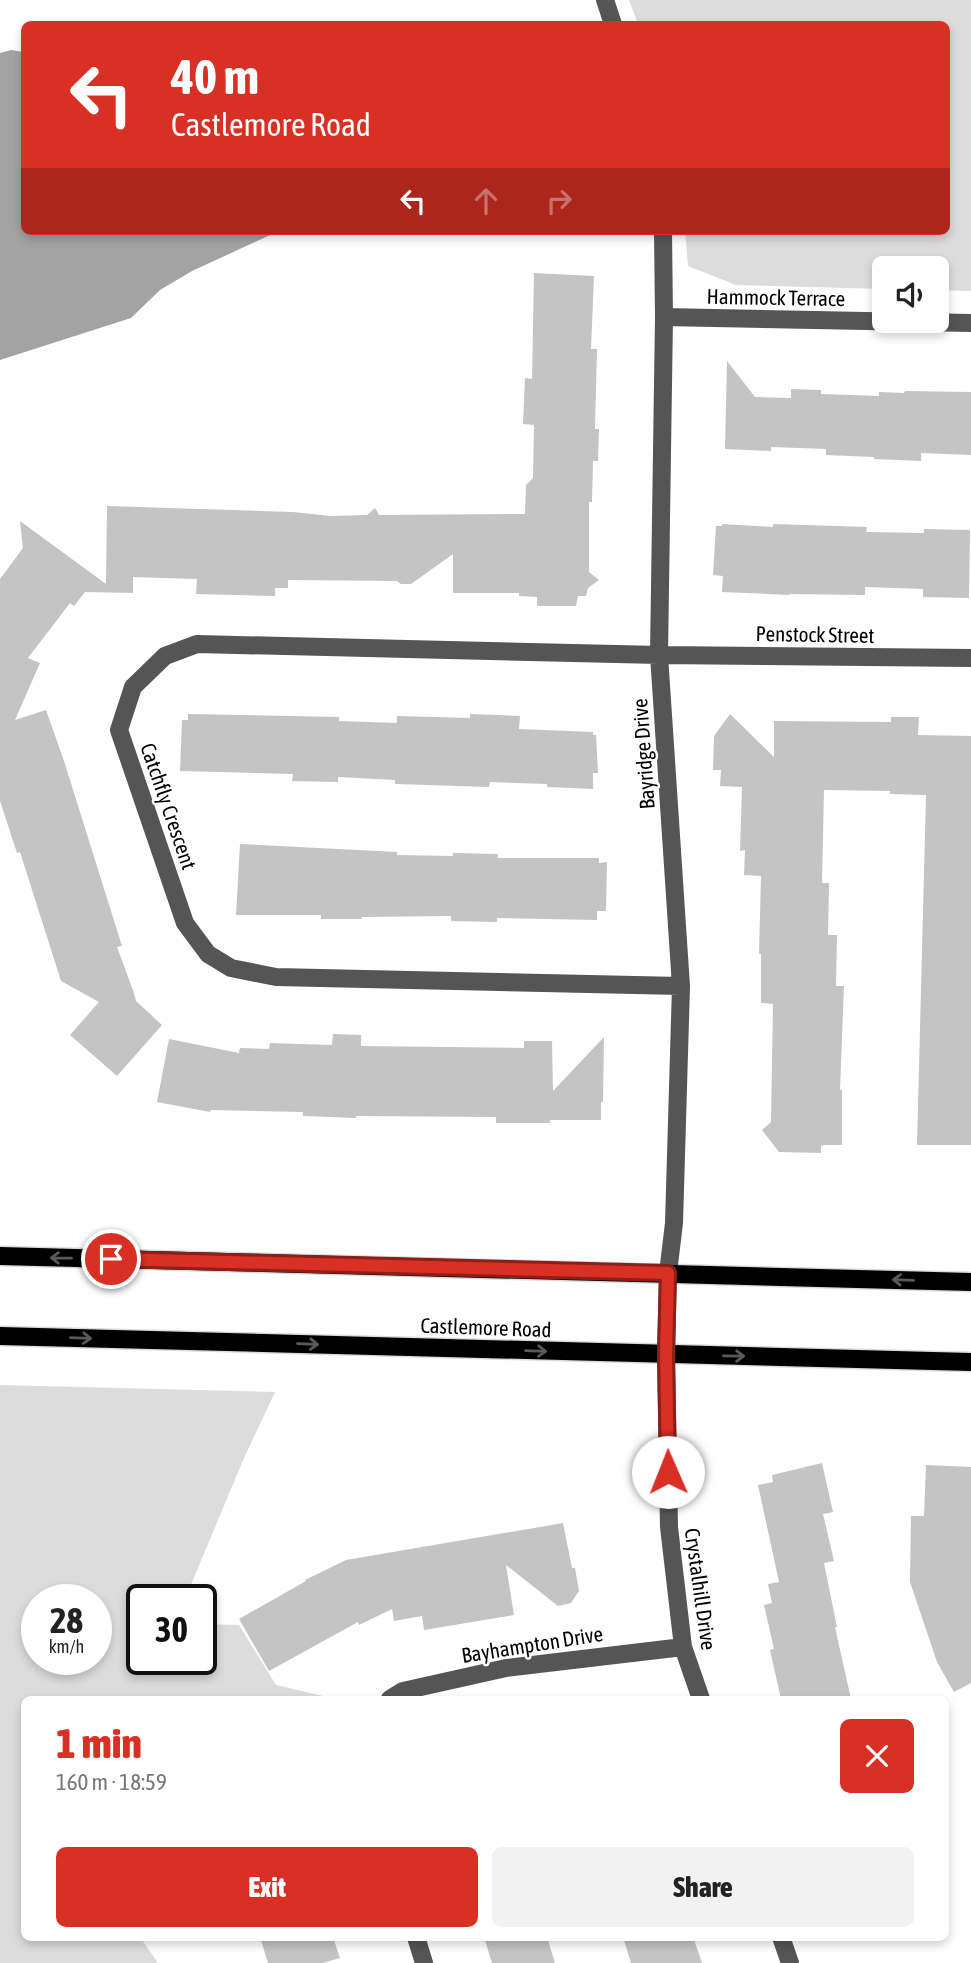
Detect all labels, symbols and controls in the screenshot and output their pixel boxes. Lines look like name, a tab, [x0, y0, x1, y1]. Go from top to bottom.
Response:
text: 40 m	[171, 48, 259, 104]
icon: left	[56, 49, 147, 140]
text: Castlemore Road	[171, 106, 371, 143]
icon: left	[394, 182, 432, 220]
icon: ahead	[467, 182, 505, 220]
icon: right	[540, 182, 578, 220]
map controls	[872, 256, 949, 333]
button: sound	[872, 256, 949, 333]
street label: Hammock Terrace	[707, 284, 845, 310]
street label: Penstock Street	[755, 621, 875, 647]
street label: Bayridge Drive	[627, 698, 659, 810]
street label: Catchfly Crescent	[136, 740, 202, 872]
pin	[81, 1229, 141, 1289]
icon: arrive	[92, 1240, 130, 1278]
one-way arrow	[50, 1251, 73, 1264]
one-way arrow	[892, 1273, 915, 1286]
street label: Castlemore Road	[420, 1313, 552, 1341]
one-way arrow	[69, 1331, 92, 1345]
one-way arrow	[297, 1338, 320, 1351]
one-way arrow	[524, 1344, 547, 1357]
one-way arrow	[722, 1349, 745, 1363]
position arrow	[631, 1435, 705, 1509]
street label: Crystalhill Drive	[681, 1526, 721, 1652]
speed limit sign: 30	[126, 1584, 217, 1675]
text: 28	[50, 1600, 83, 1640]
street label: Bayhampton Drive	[460, 1621, 604, 1667]
text: km/h	[49, 1636, 84, 1657]
text: 1 min	[56, 1719, 142, 1767]
button: close	[840, 1719, 914, 1793]
text: 160 m · 18:59	[56, 1769, 167, 1795]
button: Exit	[56, 1847, 478, 1927]
button: Share	[492, 1847, 914, 1927]

